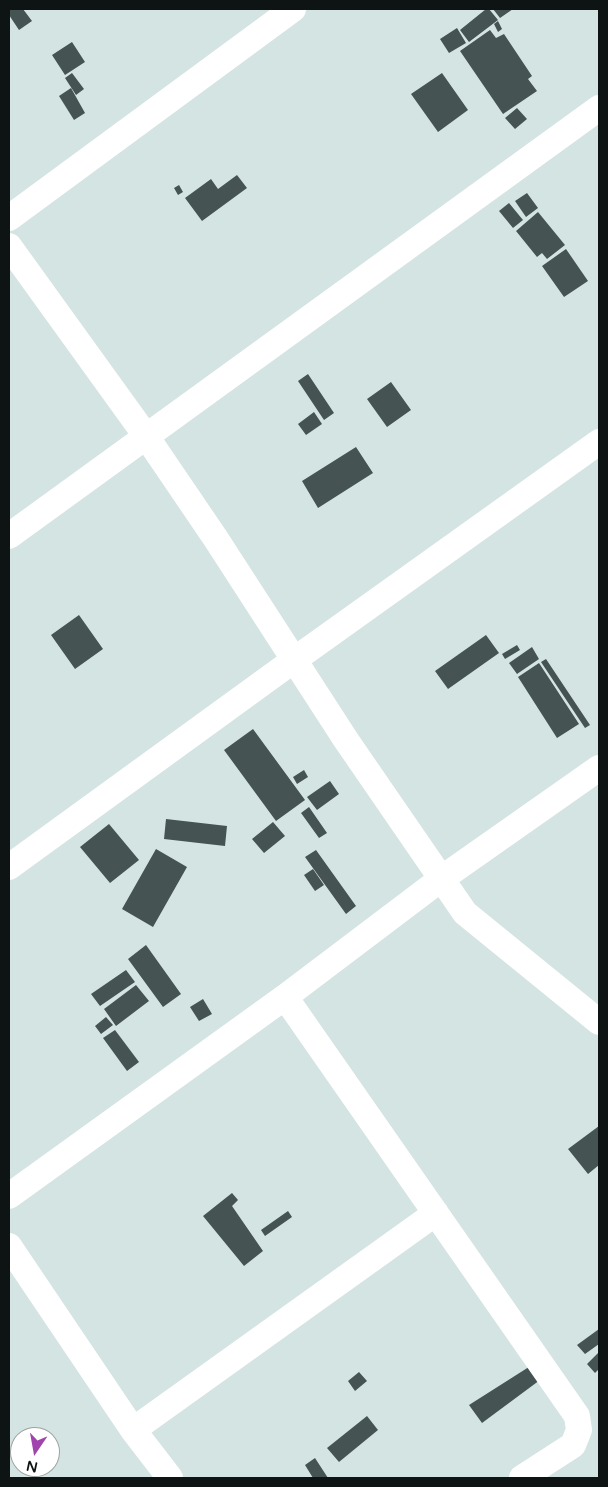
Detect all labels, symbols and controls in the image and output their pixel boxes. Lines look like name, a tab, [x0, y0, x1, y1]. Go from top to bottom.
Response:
north arrow	[10, 1427, 60, 1477]
text: N	[25, 1457, 39, 1476]

